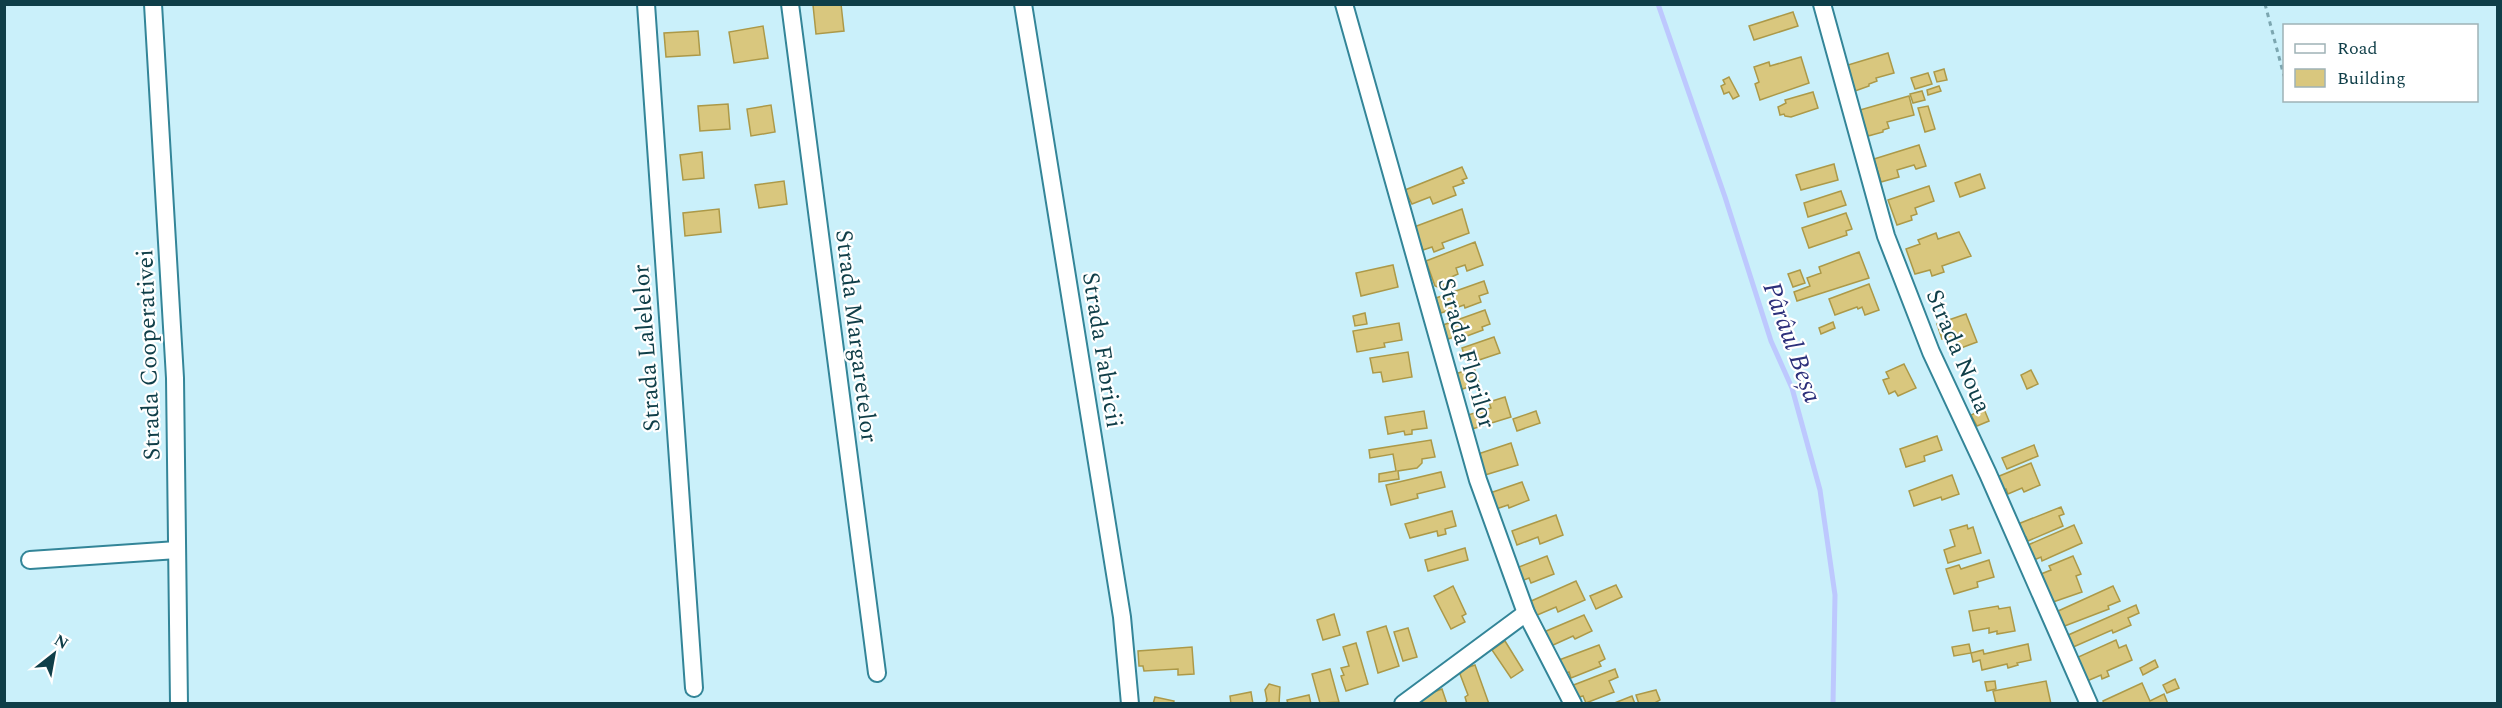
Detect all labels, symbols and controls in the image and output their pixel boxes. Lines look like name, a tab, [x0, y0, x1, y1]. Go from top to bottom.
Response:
legend	[2283, 24, 2478, 102]
text: Road	[2337, 35, 2378, 62]
text: Building	[2337, 65, 2406, 92]
street label: Strada Margaretelor	[825, 228, 887, 445]
street label: Strada Cooperativei	[127, 249, 171, 461]
street label: Strada Lalelelor	[623, 263, 671, 433]
street label: Strada Fabricii	[1072, 270, 1132, 431]
street label: Strada Florilor	[1427, 274, 1505, 433]
water label: Pârâul Beșa	[1752, 276, 1832, 409]
street label: Strada Noua	[1916, 284, 2000, 419]
north arrow	[24, 624, 84, 684]
text: N	[49, 628, 73, 656]

